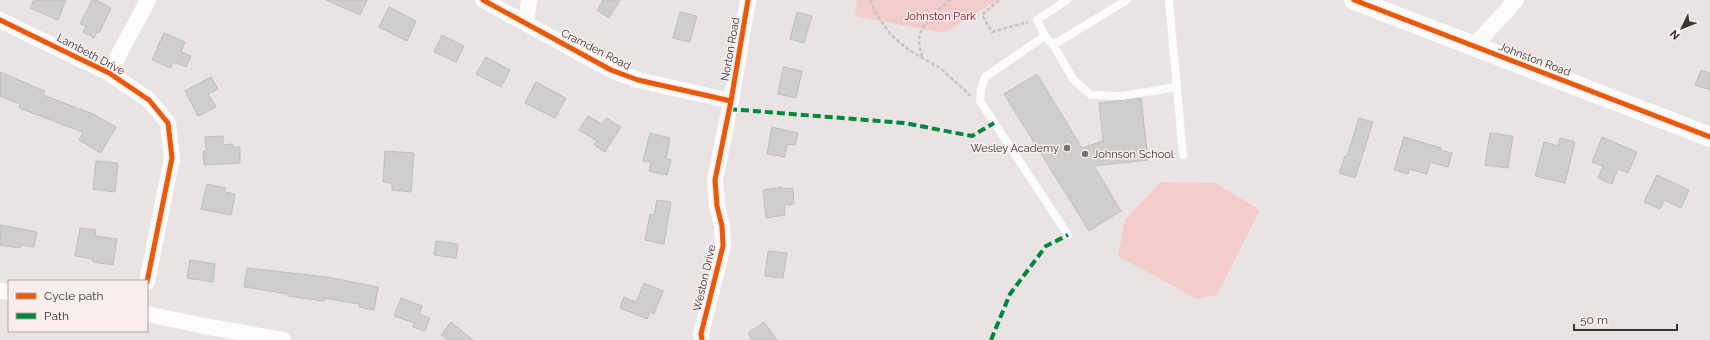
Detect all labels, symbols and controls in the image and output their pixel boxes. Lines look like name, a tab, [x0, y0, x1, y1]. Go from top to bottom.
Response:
north arrow	[1662, 8, 1702, 48]
park label: Johnston Park	[904, 10, 976, 23]
street label: Norton Road	[718, 16, 743, 82]
street label: Cramden Road	[559, 26, 633, 73]
text: N	[1667, 27, 1683, 42]
street label: Lambeth Drive	[55, 31, 127, 78]
street label: Johnston Road	[1497, 40, 1573, 79]
place label: Wesley Academy	[970, 142, 1059, 155]
marker: Wesley Academy	[1062, 143, 1072, 153]
place label: Johnson School	[1093, 148, 1174, 161]
marker: Johnson School	[1080, 149, 1090, 159]
street label: Weston Drive	[690, 243, 719, 313]
legend	[8, 280, 148, 332]
text: Cycle path	[44, 289, 103, 303]
scale bar	[1574, 306, 1677, 332]
text: Path	[44, 309, 69, 323]
text: 50 m	[1580, 313, 1608, 327]

